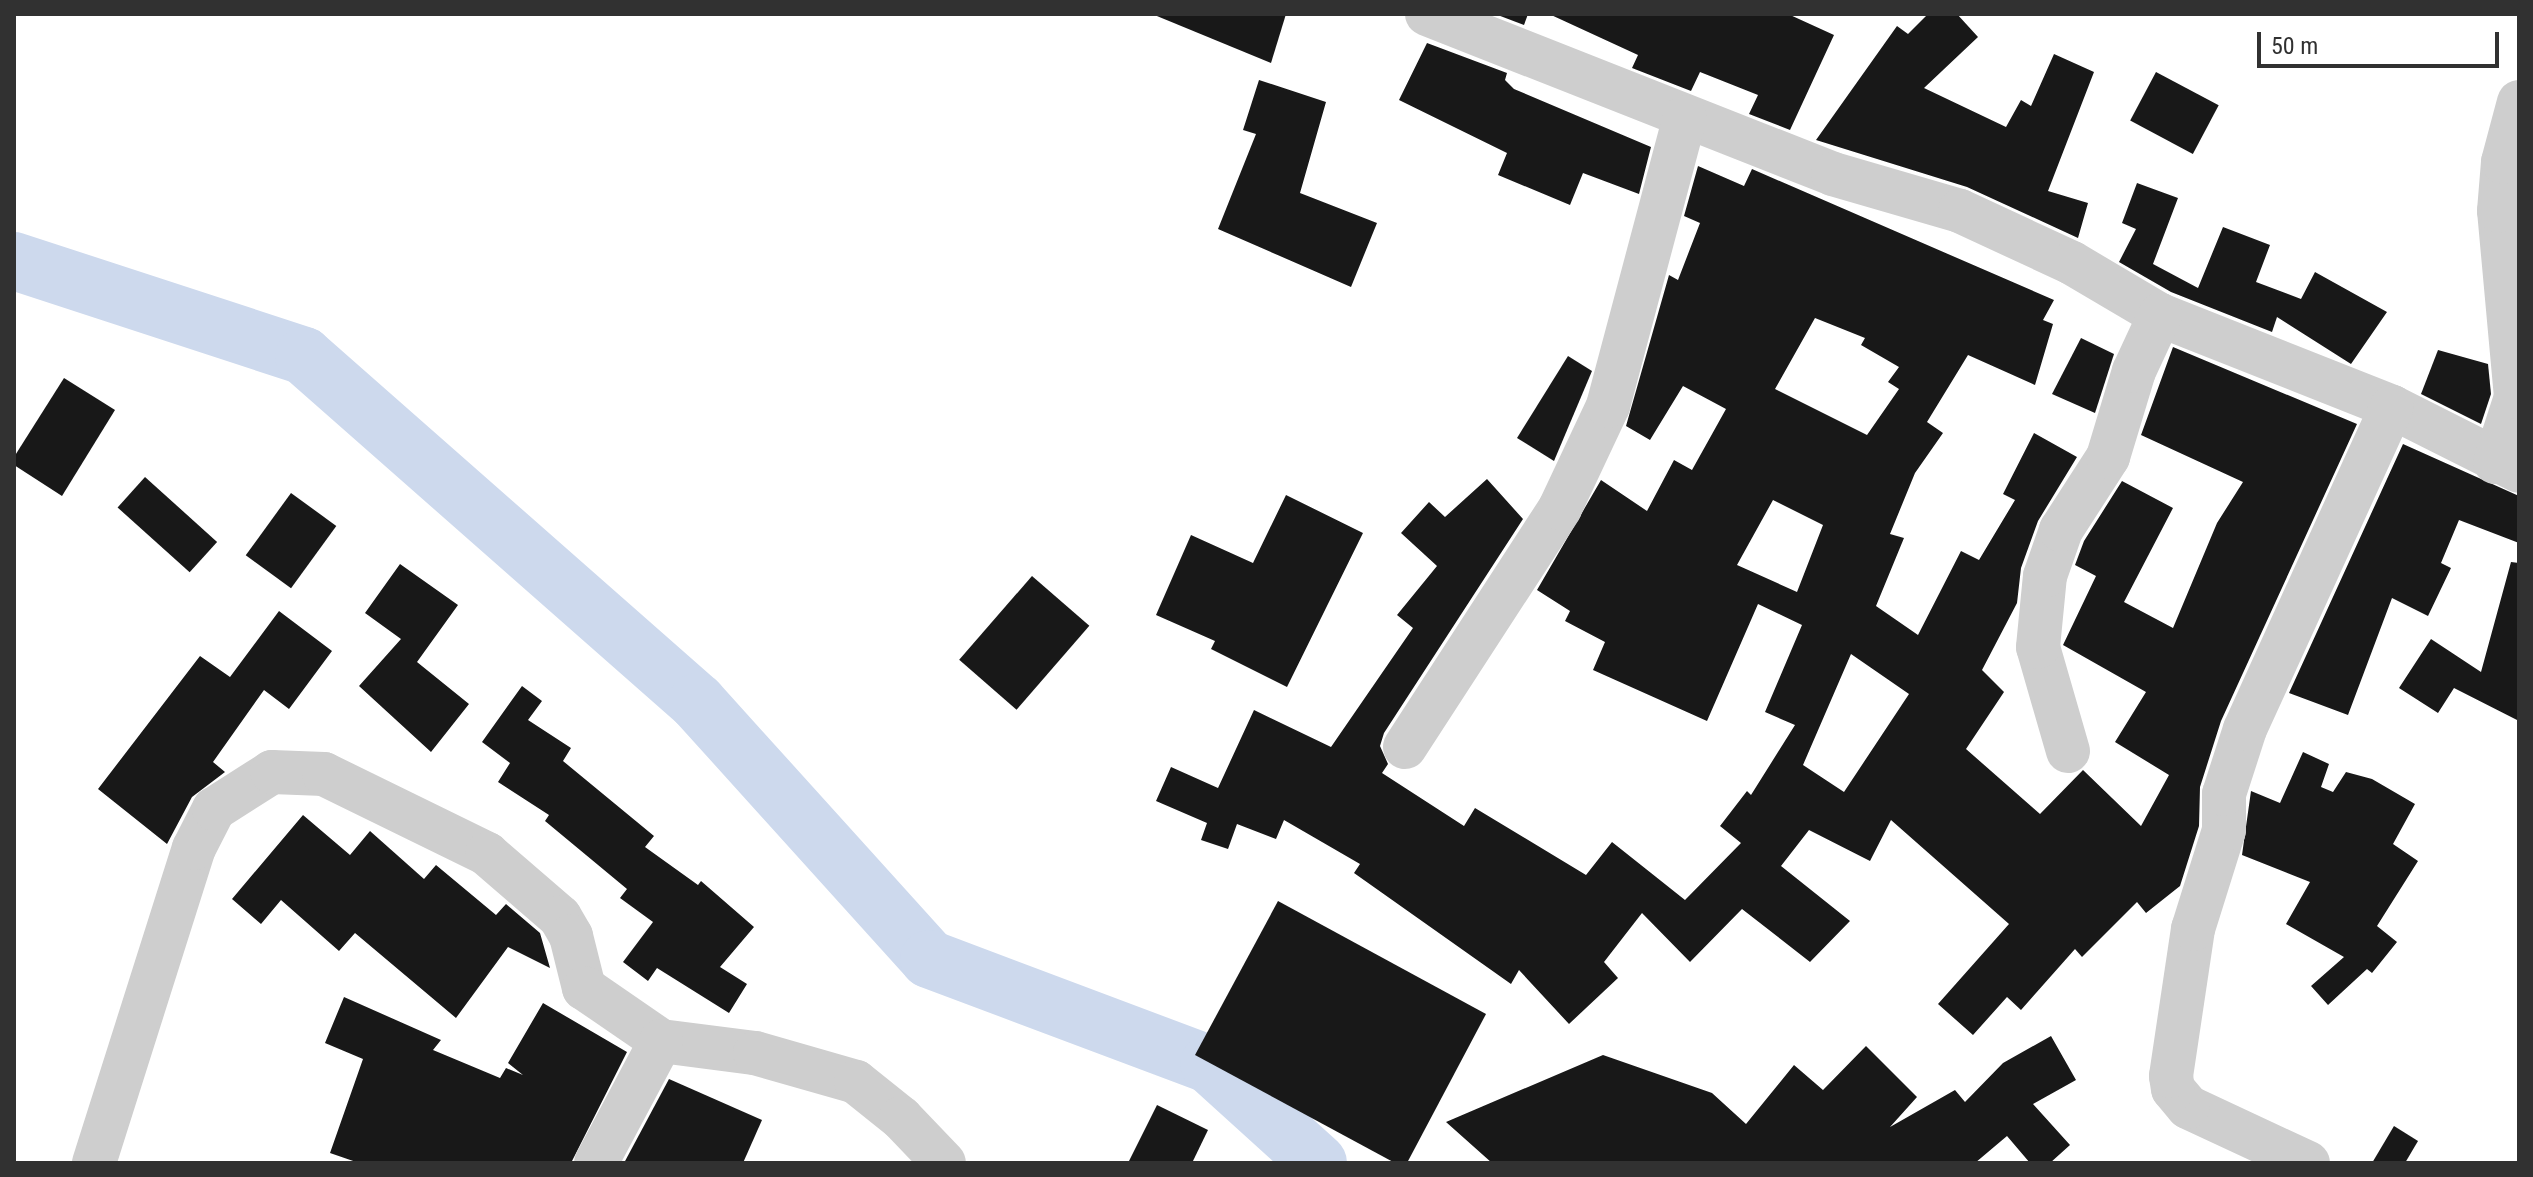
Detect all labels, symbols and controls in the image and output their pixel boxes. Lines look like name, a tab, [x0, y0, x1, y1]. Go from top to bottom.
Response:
scale bar	[2261, 16, 2503, 66]
text: 50 m	[2271, 32, 2318, 60]

